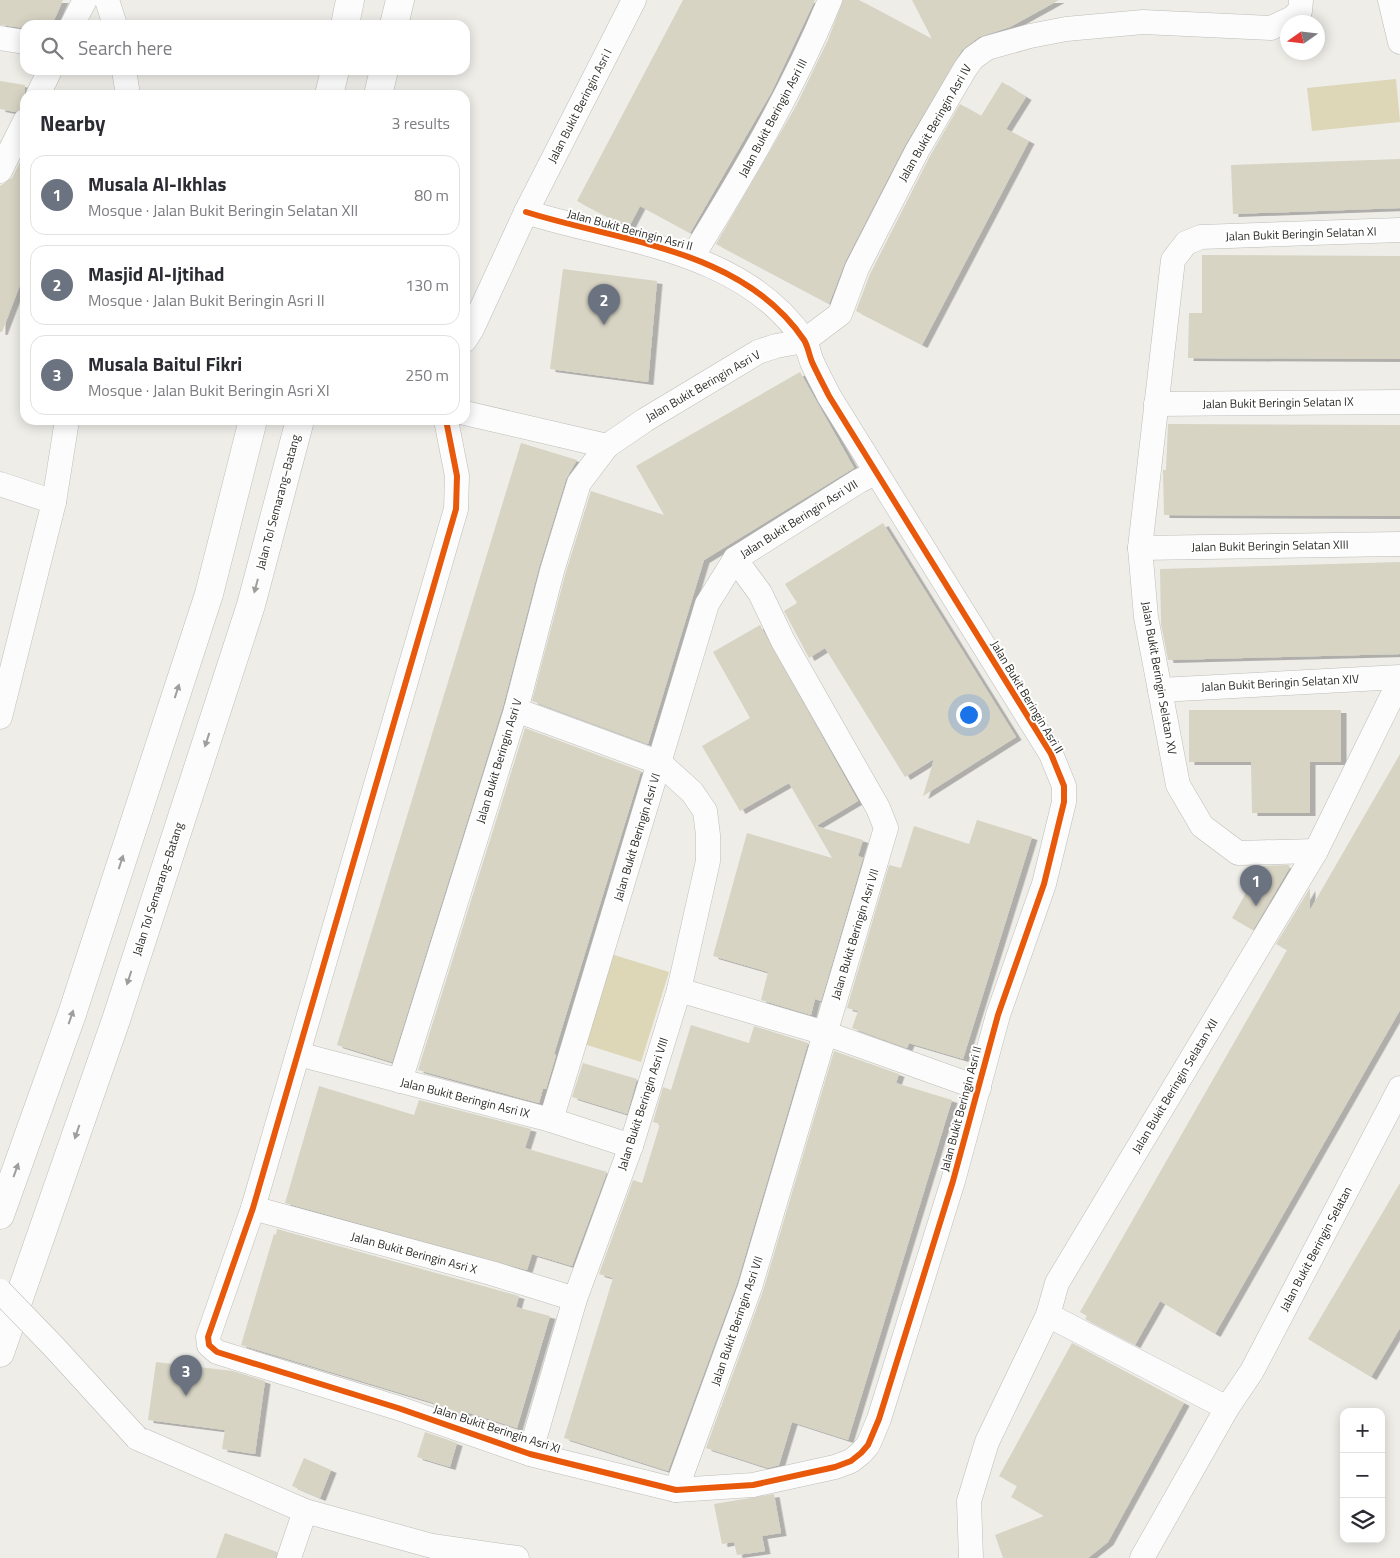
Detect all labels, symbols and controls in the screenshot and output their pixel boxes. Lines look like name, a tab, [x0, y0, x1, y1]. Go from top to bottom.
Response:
north arrow	[1280, 15, 1325, 60]
search box	[20, 20, 470, 75]
text: Search here	[78, 33, 172, 62]
icon: search	[38, 34, 66, 62]
street label: Jalan Bukit Beringin Asri I	[542, 45, 617, 166]
street label: Jalan Bukit Beringin Asri III	[733, 55, 812, 180]
street label: Jalan Bukit Beringin Asri IV	[893, 60, 976, 185]
text: Nearby	[40, 107, 105, 139]
text: 3 results	[391, 111, 450, 135]
text: Musala Al-Ikhlas	[88, 169, 226, 198]
text: 1	[53, 183, 61, 207]
text: 80 m	[414, 183, 449, 207]
text: Mosque · Jalan Bukit Beringin Selatan XII	[88, 198, 358, 222]
street label: Jalan Bukit Beringin Asri II	[565, 204, 695, 255]
street label: Jalan Bukit Beringin Selatan XI	[1225, 221, 1377, 246]
text: Masjid Al-Ijtihad	[88, 259, 225, 288]
text: 2	[53, 273, 61, 297]
text: 130 m	[405, 273, 449, 297]
pin: 2	[588, 284, 620, 325]
text: Mosque · Jalan Bukit Beringin Asri II	[88, 288, 325, 312]
street label: Jalan Bukit Beringin Asri V	[642, 345, 764, 426]
text: Musala Baitul Fikri	[88, 349, 242, 378]
text: 3	[53, 363, 61, 387]
text: 250 m	[405, 363, 449, 387]
text: Mosque · Jalan Bukit Beringin Asri XI	[88, 378, 330, 402]
street label: Jalan Bukit Beringin Selatan IX	[1202, 392, 1354, 413]
street label: Jalan Tol Semarang–Batang	[250, 432, 305, 572]
street label: Jalan Bukit Beringin Asri VII	[736, 475, 861, 563]
street label: Jalan Bukit Beringin Selatan XIII	[1191, 535, 1349, 556]
one-way arrow	[252, 578, 260, 593]
street label: Jalan Bukit Beringin Selatan XV	[1137, 600, 1182, 756]
street label: Jalan Bukit Beringin Asri II	[986, 637, 1069, 757]
street label: Jalan Bukit Beringin Selatan XIV	[1200, 669, 1359, 696]
one-way arrow	[173, 683, 181, 698]
street label: Jalan Bukit Beringin Asri V	[470, 696, 527, 826]
your location	[956, 702, 982, 728]
one-way arrow	[203, 733, 210, 748]
street label: Jalan Bukit Beringin Asri VI	[608, 770, 665, 903]
street label: Jalan Tol Semarang–Batang	[127, 820, 188, 958]
one-way arrow	[118, 854, 126, 869]
pin: 1	[1240, 865, 1272, 906]
street label: Jalan Bukit Beringin Asri VII	[826, 866, 883, 1002]
one-way arrow	[125, 971, 133, 986]
one-way arrow	[68, 1009, 75, 1024]
street label: Jalan Bukit Beringin Selatan XII	[1127, 1015, 1222, 1157]
street label: Jalan Bukit Beringin Asri VIII	[612, 1035, 673, 1173]
street label: Jalan Bukit Beringin Asri II	[935, 1044, 986, 1174]
street label: Jalan Bukit Beringin Asri IX	[398, 1072, 532, 1123]
one-way arrow	[73, 1125, 81, 1140]
one-way arrow	[13, 1162, 20, 1177]
street label: Jalan Bukit Beringin Selatan	[1275, 1183, 1357, 1315]
street label: Jalan Bukit Beringin Asri X	[349, 1227, 480, 1279]
street label: Jalan Bukit Beringin Asri VII	[705, 1253, 768, 1388]
pin: 3	[170, 1355, 202, 1396]
street label: Jalan Bukit Beringin Asri XI	[431, 1399, 563, 1458]
map controls	[1340, 1408, 1385, 1543]
button: +	[1340, 1408, 1385, 1453]
button: −	[1340, 1453, 1385, 1498]
button: layers	[1340, 1498, 1385, 1543]

